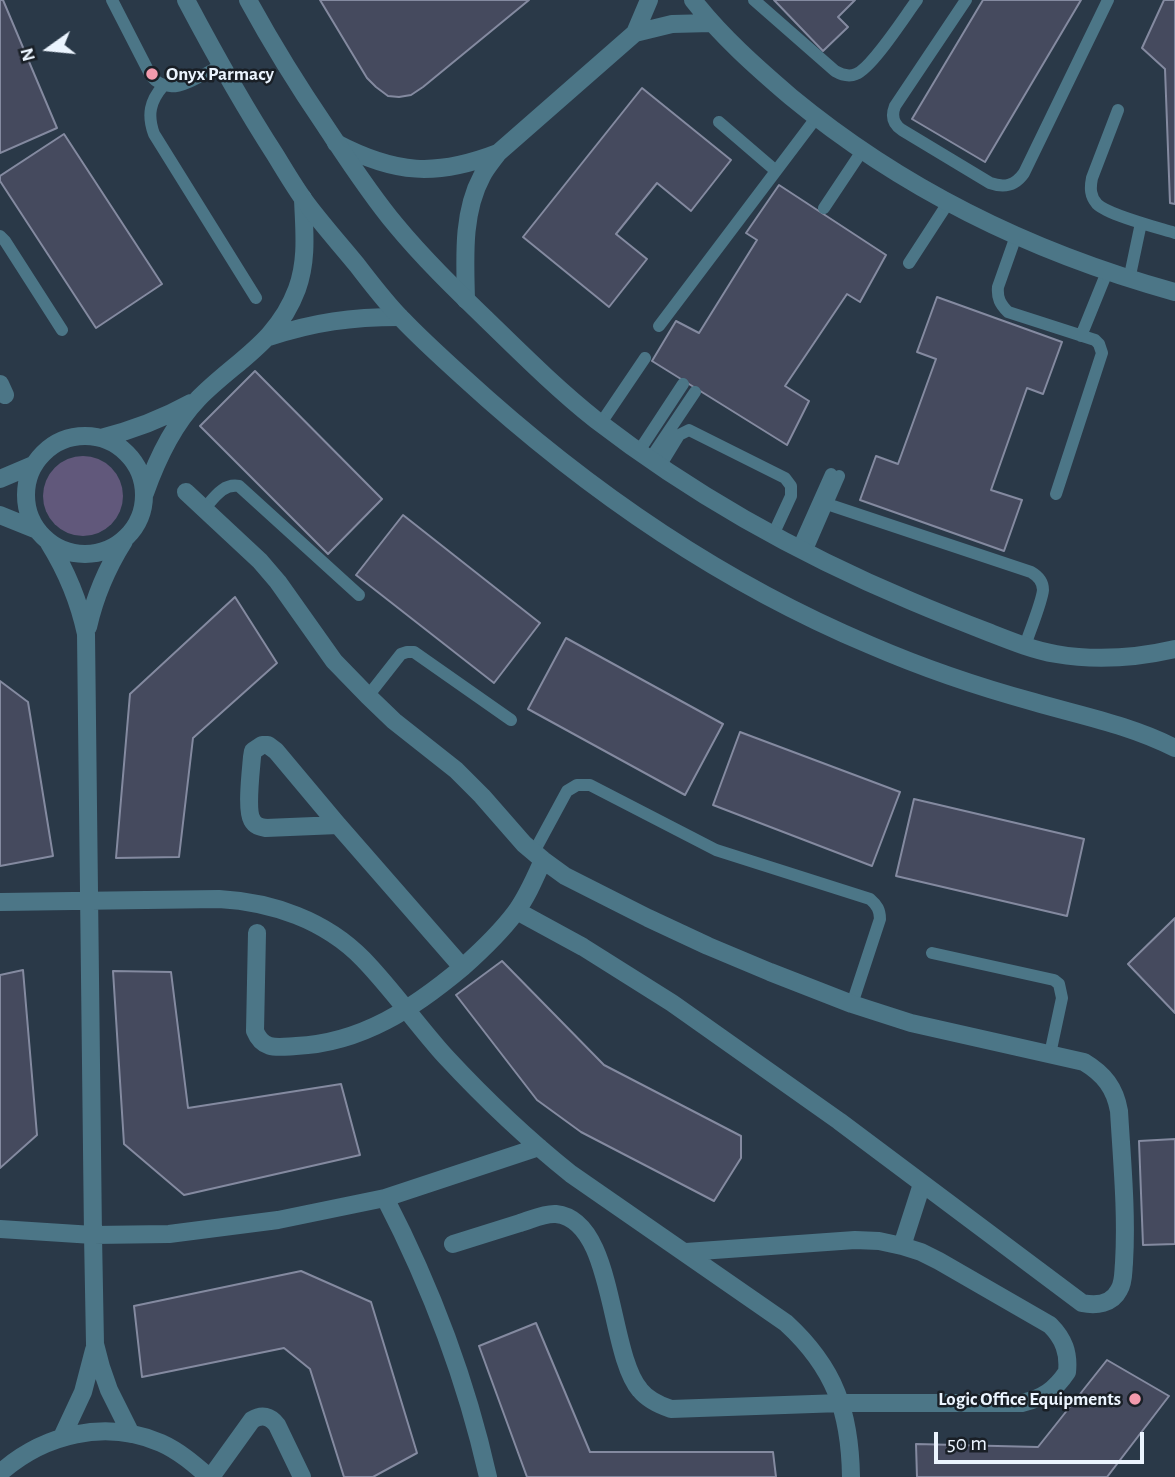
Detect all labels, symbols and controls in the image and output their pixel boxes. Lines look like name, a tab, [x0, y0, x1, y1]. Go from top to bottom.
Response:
north arrow	[14, 14, 84, 84]
text: N	[17, 46, 39, 63]
place label: Onyx Parmacy	[166, 63, 274, 85]
marker: Onyx Parmacy	[144, 66, 160, 82]
place label: Logic Office Equipments	[938, 1388, 1121, 1410]
marker: Logic Office Equipments	[1127, 1391, 1143, 1407]
scale bar	[937, 1418, 1147, 1462]
text: 50 m	[947, 1433, 987, 1454]

